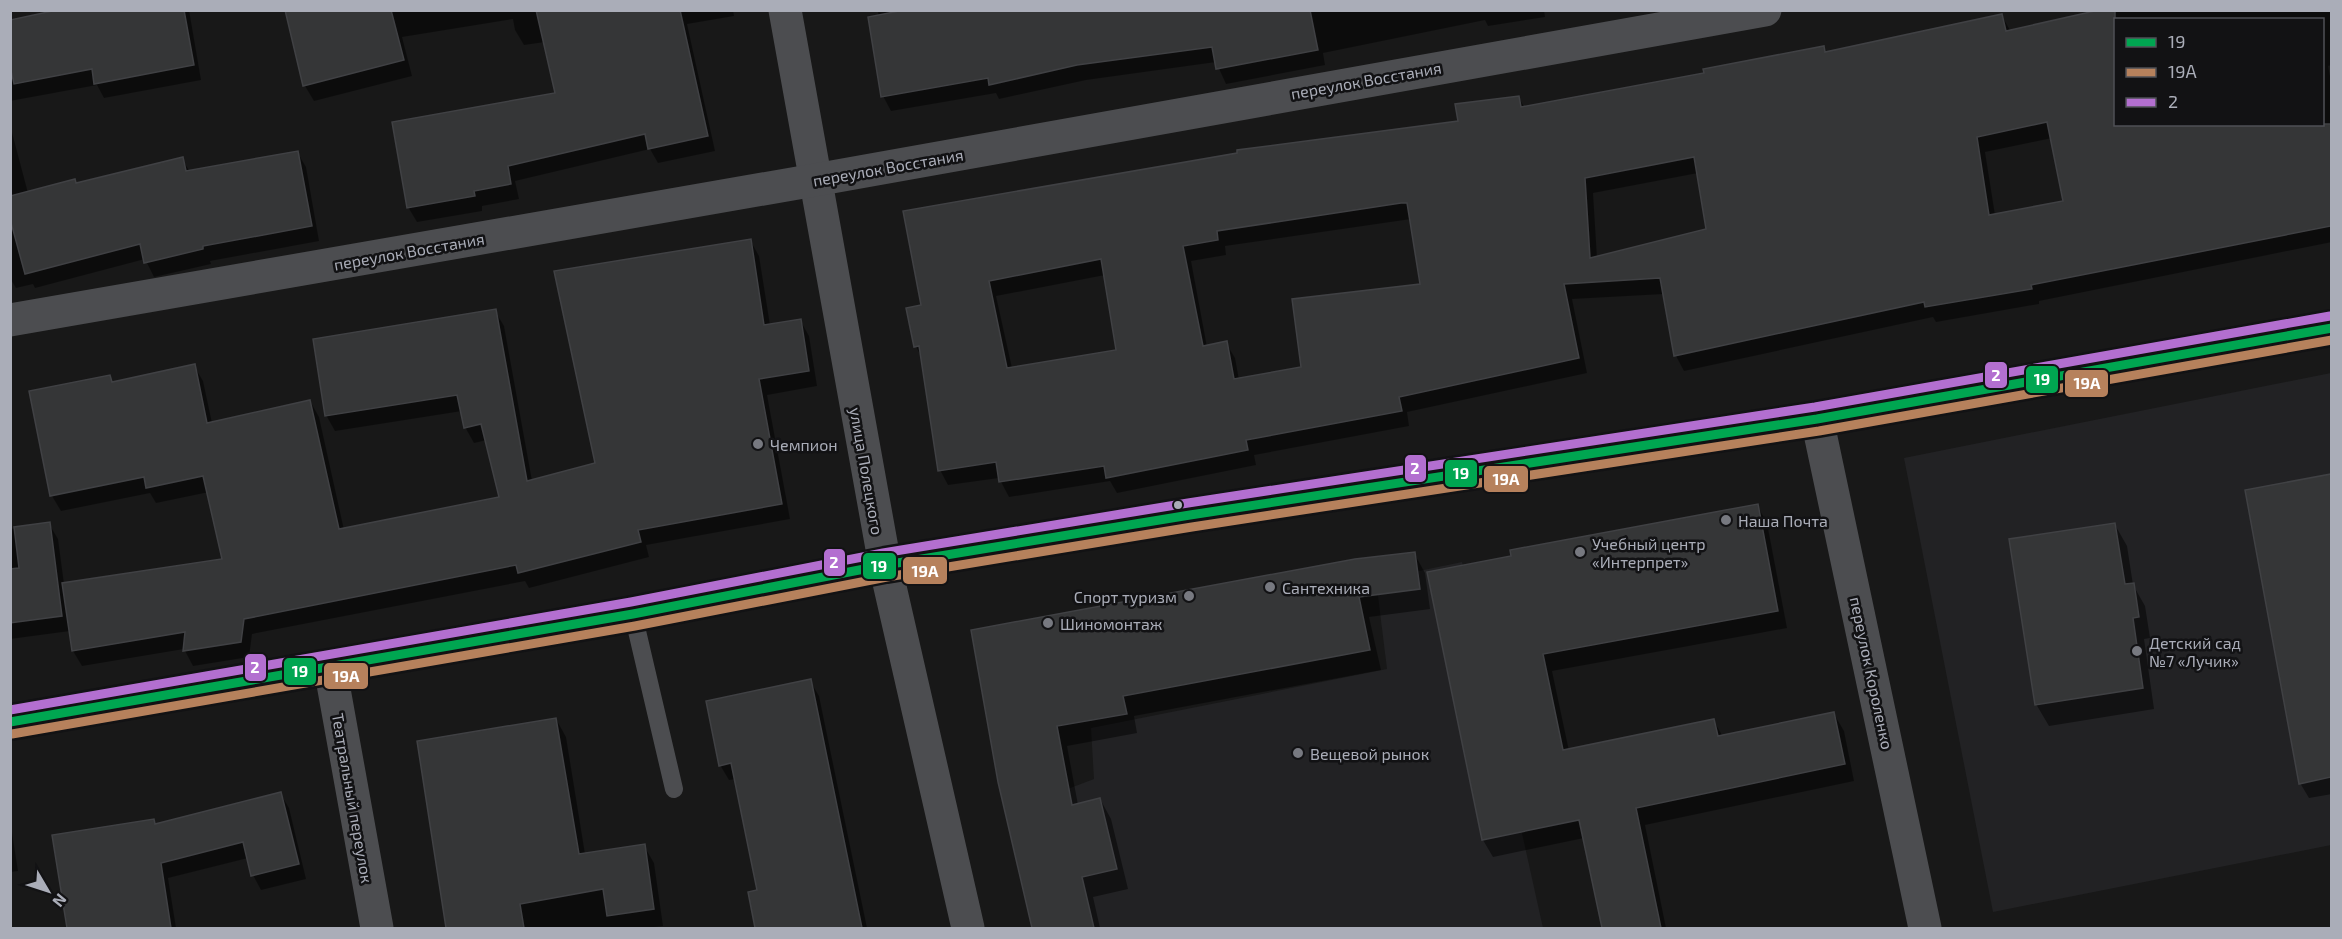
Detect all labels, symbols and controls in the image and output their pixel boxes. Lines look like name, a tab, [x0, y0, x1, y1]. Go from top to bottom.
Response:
legend	[2114, 18, 2324, 126]
text: 19	[2168, 30, 2185, 52]
street label: переулок Восстания	[1289, 57, 1443, 104]
text: 19А	[2168, 60, 2197, 82]
text: 2	[2168, 90, 2178, 112]
street label: переулок Восстания	[811, 144, 965, 191]
street label: переулок Восстания	[332, 228, 486, 275]
line badge: 2	[1984, 361, 2008, 389]
text: 2	[1991, 365, 2001, 384]
line badge: 19	[2025, 365, 2059, 394]
text: 19	[2034, 369, 2050, 388]
line badge: 19А	[2064, 369, 2109, 398]
text: 19А	[2074, 373, 2101, 392]
street label: улица Полецкого	[845, 406, 888, 536]
place label: Чемпион	[770, 435, 838, 454]
marker: Чемпион	[751, 437, 765, 451]
line badge: 2	[1404, 454, 1427, 483]
text: 2	[1410, 458, 1420, 477]
line badge: 19	[1444, 459, 1478, 488]
text: 19	[1453, 463, 1469, 482]
line badge: 19А	[1483, 465, 1529, 493]
text: 19А	[1493, 469, 1520, 488]
unlabelled marker	[1172, 499, 1184, 511]
place label: Наша Почта	[1738, 511, 1828, 530]
marker: Наша Почта	[1719, 513, 1733, 527]
place label: Учебный центр «Интерпрет»	[1592, 534, 1706, 571]
marker: Учебный центр «Интерпрет»	[1573, 545, 1587, 559]
line badge: 2	[823, 548, 846, 577]
text: 2	[829, 552, 839, 571]
line badge: 19	[862, 552, 897, 580]
text: 19	[871, 556, 887, 575]
line badge: 19А	[902, 556, 948, 585]
text: 19А	[912, 561, 939, 580]
place label: Сантехника	[1282, 578, 1370, 597]
marker: Сантехника	[1263, 580, 1277, 594]
place label: Спорт туризм	[1074, 587, 1177, 607]
marker: Спорт туризм	[1182, 589, 1196, 603]
street label: переулок Короленко	[1846, 595, 1897, 751]
place label: Шиномонтаж	[1060, 614, 1163, 633]
marker: Шиномонтаж	[1041, 616, 1055, 630]
place label: Детский сад №7 «Лучик»	[2149, 633, 2241, 671]
marker: Детский сад №7 «Лучик»	[2130, 644, 2144, 658]
line badge: 2	[244, 653, 267, 682]
text: 2	[250, 657, 260, 676]
line badge: 19	[283, 657, 317, 686]
text: 19	[292, 661, 308, 680]
line badge: 19А	[323, 662, 369, 690]
text: 19А	[333, 666, 360, 685]
street label: Театральный переулок	[328, 711, 377, 885]
place label: Вещевой рынок	[1310, 744, 1430, 763]
marker: Вещевой рынок	[1291, 746, 1305, 760]
north arrow	[18, 861, 78, 921]
text: N	[49, 890, 71, 911]

